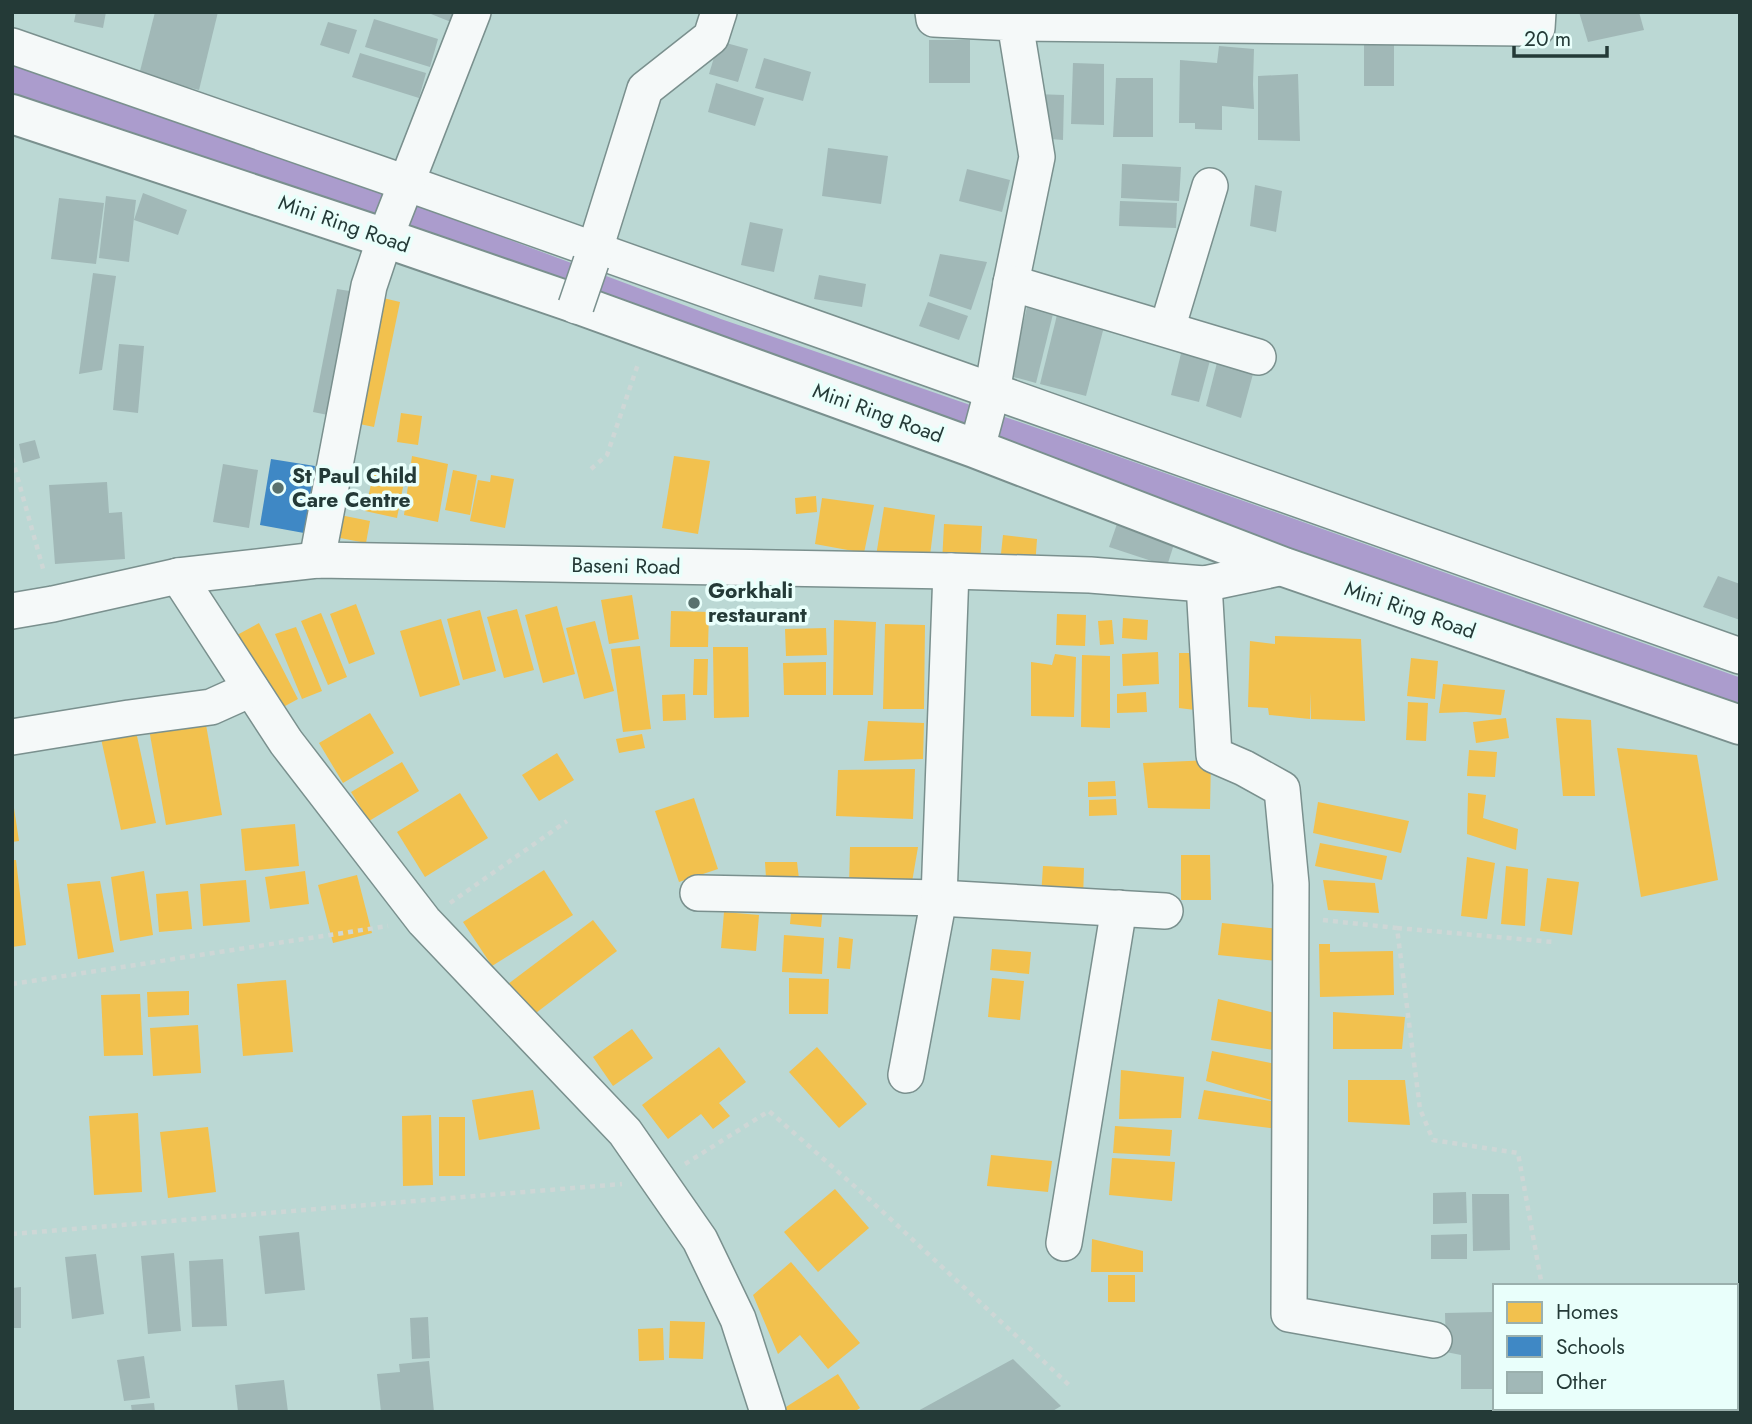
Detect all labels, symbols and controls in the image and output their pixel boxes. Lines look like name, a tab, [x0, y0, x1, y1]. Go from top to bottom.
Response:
scale bar	[1514, 14, 1607, 58]
text: 20 m	[1524, 24, 1571, 54]
street label: Mini Ring Road	[274, 188, 414, 260]
street label: Mini Ring Road	[808, 375, 948, 451]
place label: St Paul Child Care Centre	[292, 461, 417, 515]
marker: St Paul Child Care Centre	[270, 480, 286, 496]
street label: Baseni Road	[571, 550, 681, 582]
street label: Mini Ring Road	[1340, 574, 1480, 646]
place label: Gorkhali restaurant	[708, 576, 807, 630]
marker: Gorkhali restaurant	[686, 595, 702, 611]
legend	[1493, 1284, 1738, 1410]
text: Homes	[1556, 1297, 1618, 1327]
text: Schools	[1556, 1332, 1625, 1362]
text: Other	[1556, 1367, 1607, 1397]

